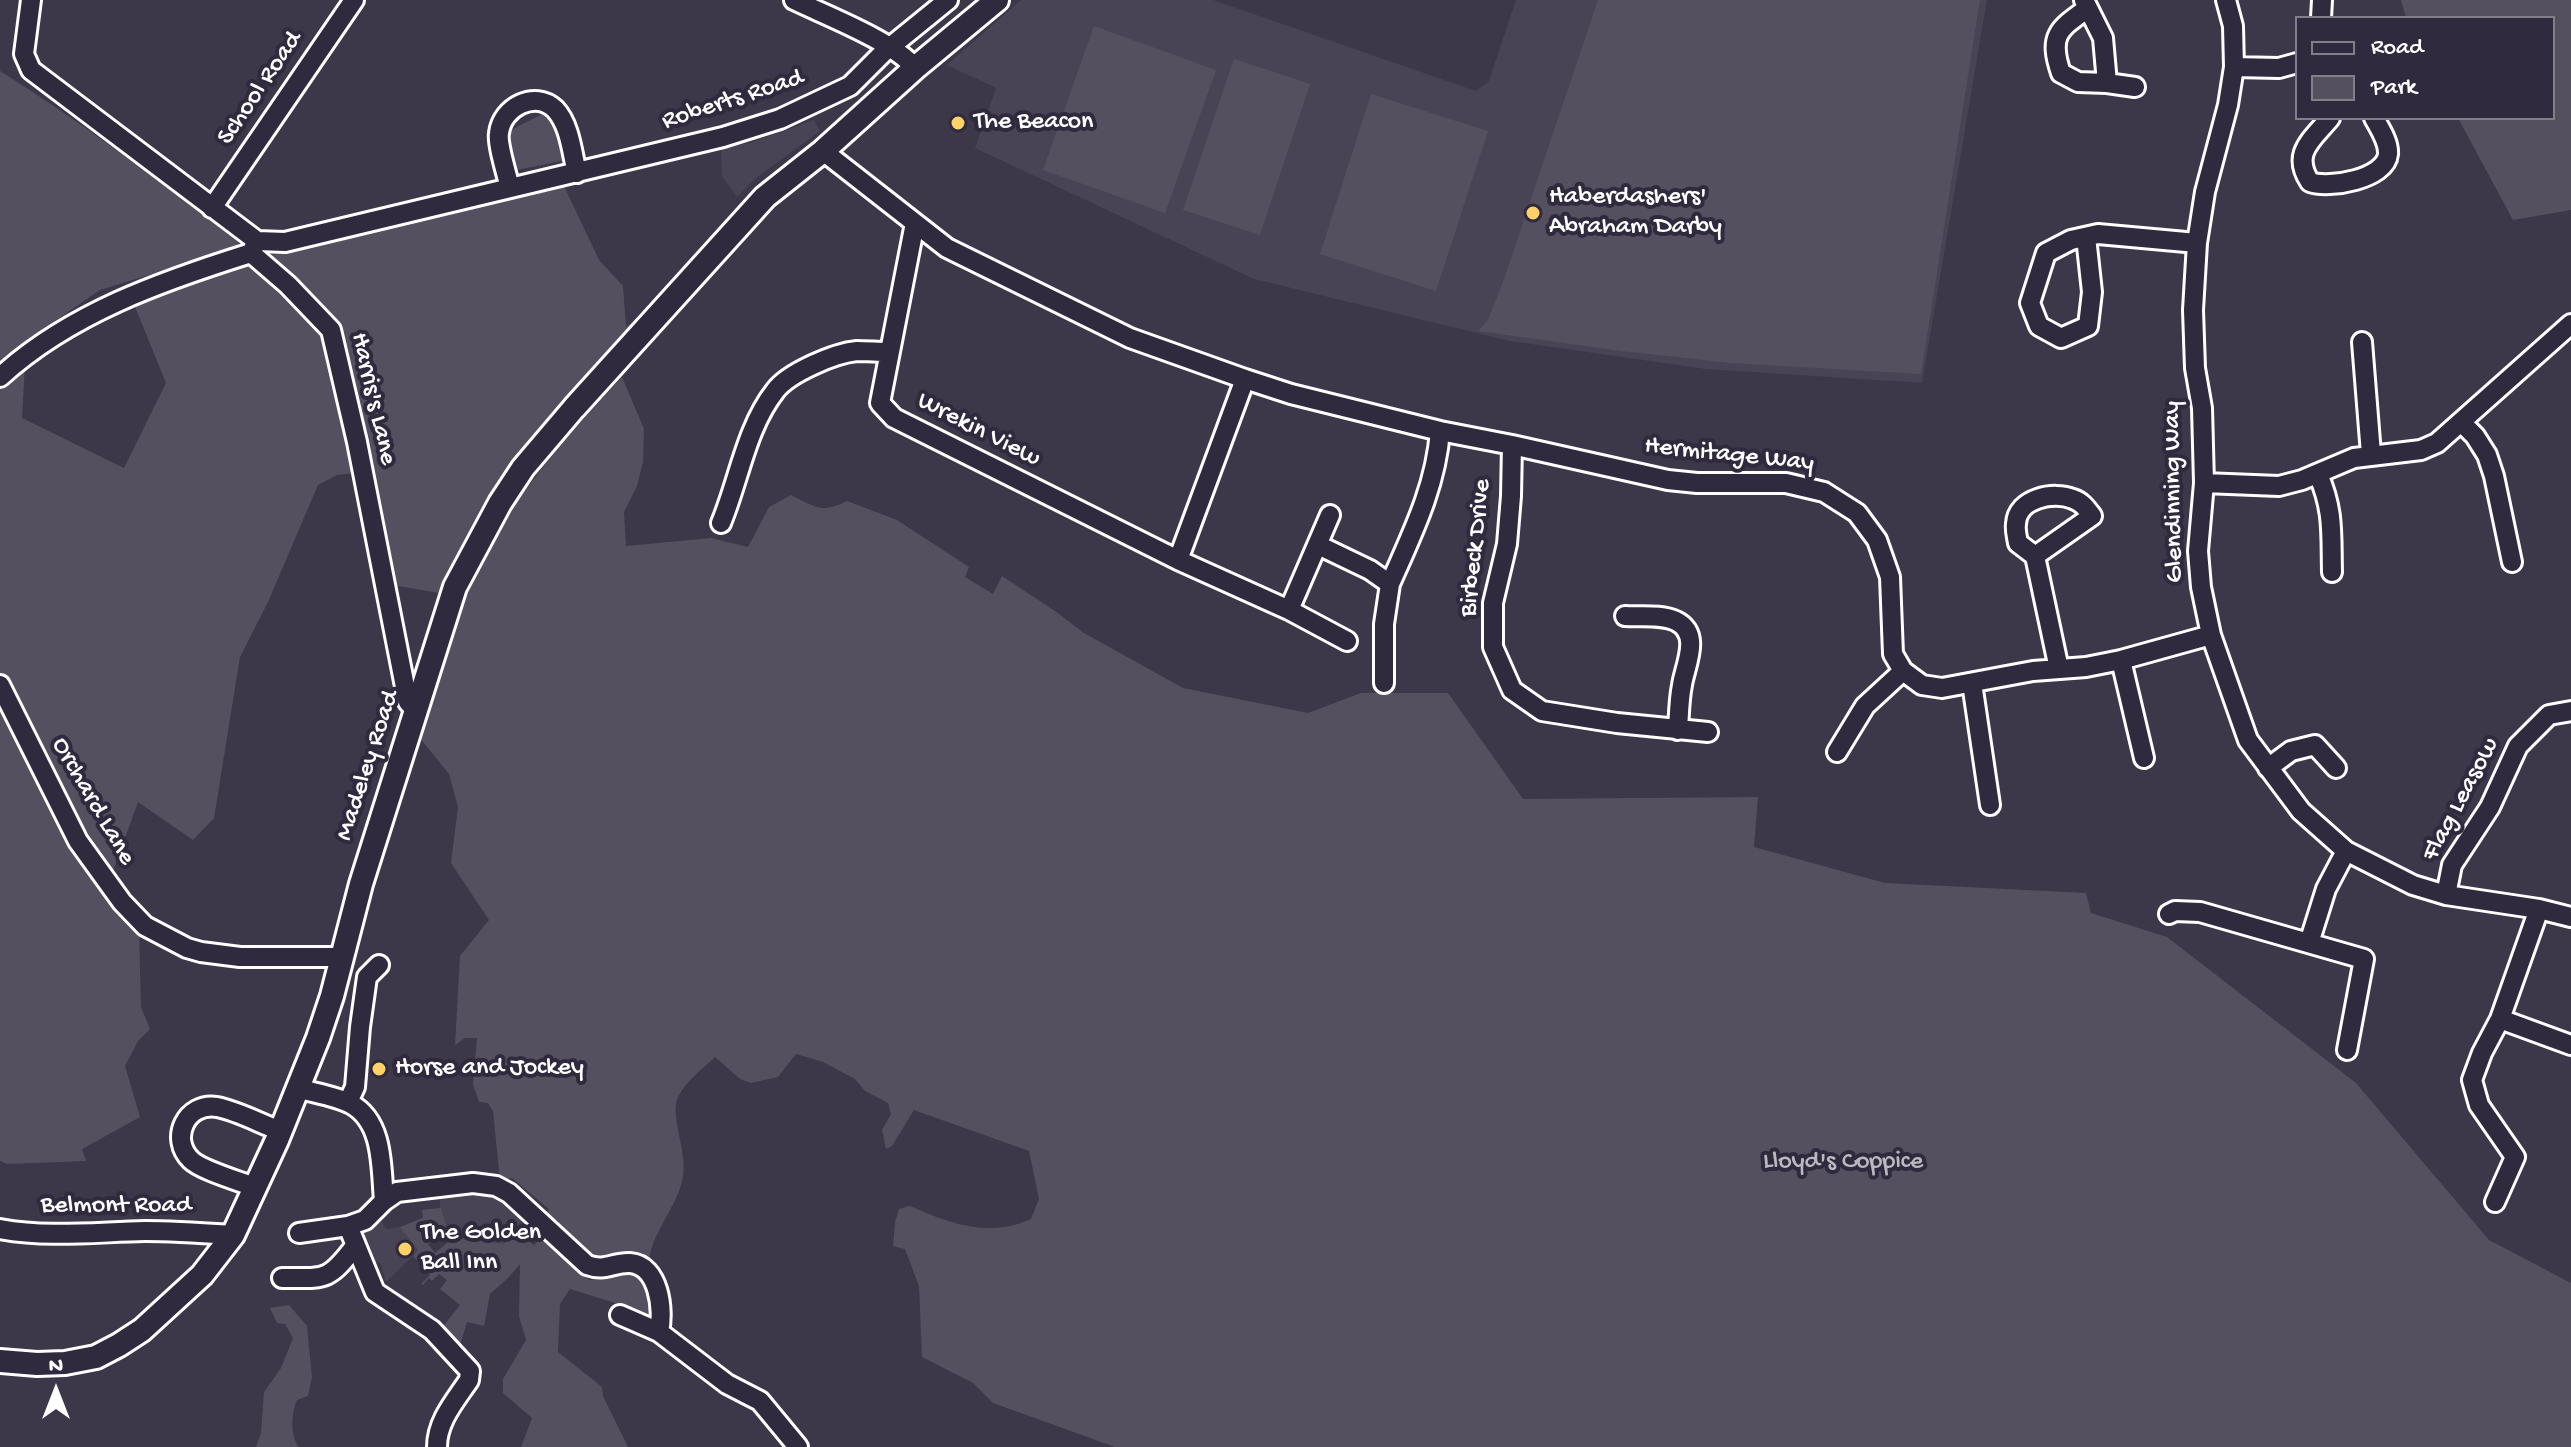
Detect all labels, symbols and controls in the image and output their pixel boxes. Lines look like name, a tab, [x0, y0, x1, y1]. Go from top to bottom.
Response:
legend	[2295, 16, 2555, 120]
street label: School Road	[212, 26, 310, 152]
text: Road	[2371, 34, 2423, 63]
street label: Roberts Road	[658, 64, 808, 138]
text: Park	[2371, 74, 2417, 103]
place label: The Beacon	[974, 107, 1093, 139]
marker: The Beacon	[949, 114, 967, 132]
place label: Haberdashers' Abraham Darby	[1549, 182, 1722, 244]
marker: Haberdashers' Abraham Darby	[1524, 204, 1542, 222]
street label: Harris's Lane	[342, 330, 402, 468]
street label: Wrekin View	[911, 387, 1045, 475]
street label: Glendinning Way	[2158, 401, 2192, 583]
street label: Hermitage Way	[1643, 432, 1815, 480]
street label: Birbeck Drive	[1454, 477, 1500, 619]
street label: Madeley Road	[330, 687, 408, 845]
street label: Orchard Lane	[43, 733, 141, 871]
street label: Flag Leasow	[2417, 733, 2507, 867]
place label: Horse and Jockey	[395, 1053, 584, 1085]
marker: Horse and Jockey	[370, 1060, 388, 1078]
park label: Lloyd's Coppice	[1763, 1147, 1923, 1179]
street label: Belmont Road	[41, 1191, 191, 1223]
place label: The Golden Ball Inn	[421, 1218, 541, 1280]
marker: The Golden Ball Inn	[396, 1240, 414, 1258]
north arrow	[16, 1351, 96, 1431]
text: N	[49, 1354, 63, 1380]

